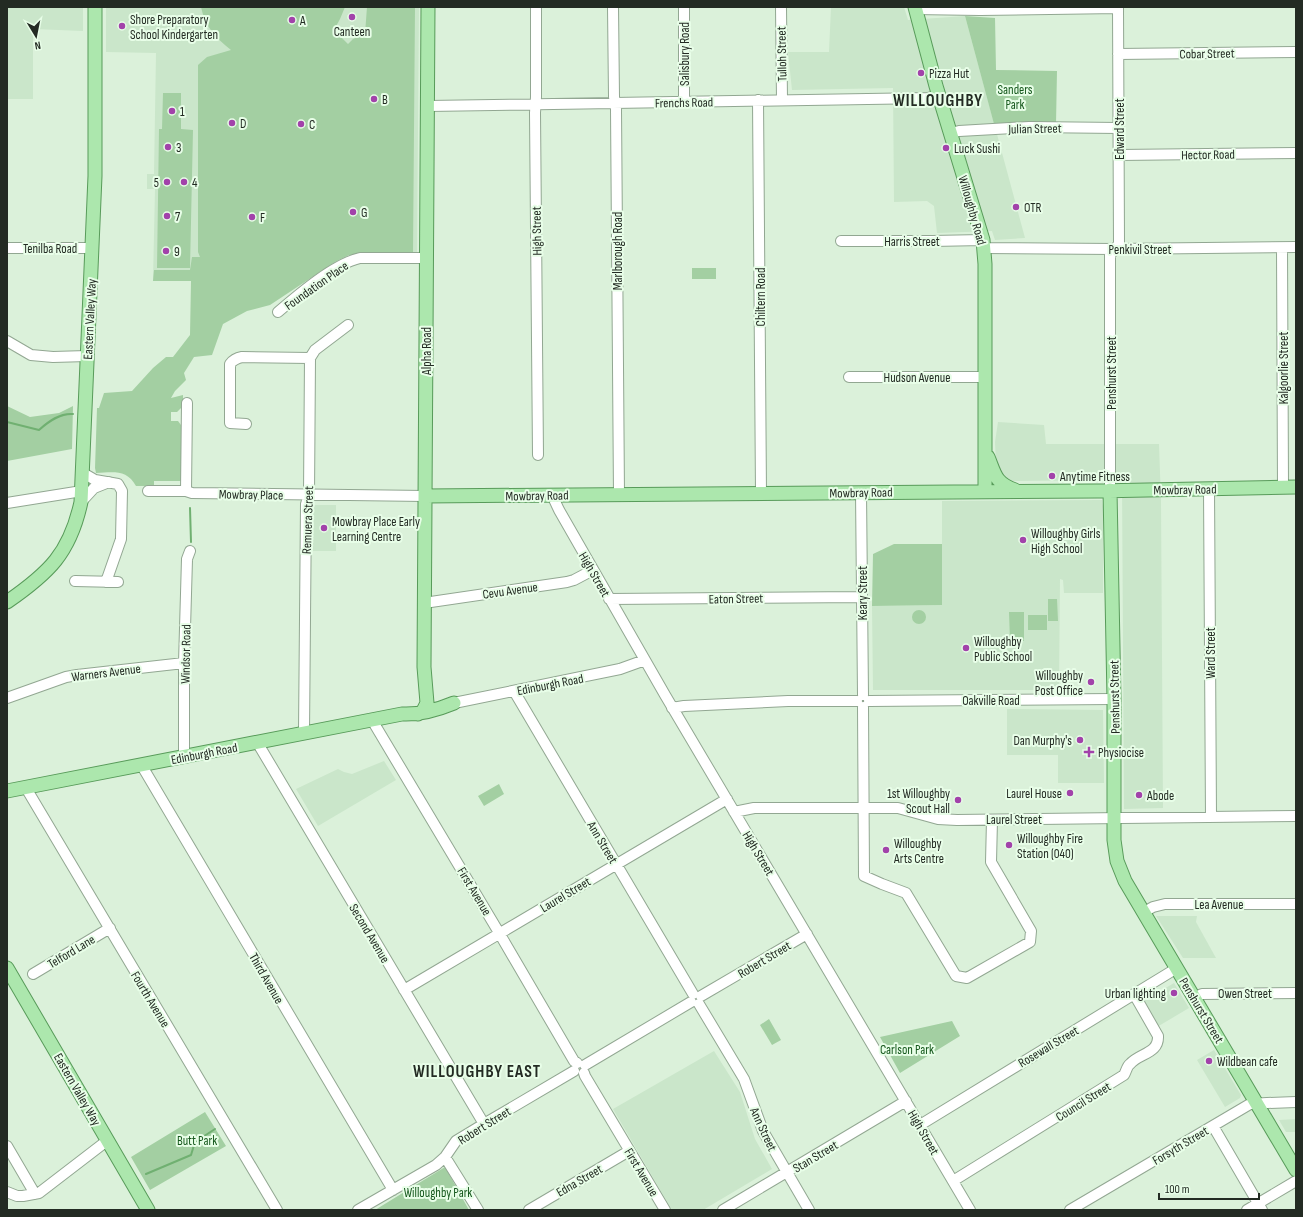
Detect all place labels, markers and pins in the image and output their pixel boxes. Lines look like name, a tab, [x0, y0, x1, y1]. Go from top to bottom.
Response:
place label: Shore Preparatory School Kindergarten	[130, 12, 218, 43]
marker: Canteen	[347, 12, 357, 22]
place label: A	[299, 13, 306, 29]
marker: A	[287, 15, 297, 25]
marker: Shore Preparatory School Kindergarten	[117, 21, 127, 31]
place label: Canteen	[334, 24, 370, 40]
place label: Pizza Hut	[929, 66, 969, 82]
marker: Pizza Hut	[916, 68, 926, 78]
place label: B	[382, 92, 388, 108]
marker: B	[369, 94, 379, 104]
place label: 1	[180, 104, 185, 120]
marker: 1	[167, 106, 177, 116]
place label: D	[240, 116, 246, 132]
place label: C	[309, 117, 315, 133]
marker: D	[227, 118, 237, 128]
marker: C	[296, 119, 306, 129]
place label: 3	[176, 140, 181, 156]
place label: Luck Sushi	[954, 141, 1000, 157]
marker: 3	[163, 142, 173, 152]
marker: Luck Sushi	[941, 143, 951, 153]
place label: 5	[154, 175, 159, 191]
place label: 4	[192, 175, 198, 191]
marker: 5	[162, 177, 172, 187]
marker: 4	[179, 177, 189, 187]
place label: OTR	[1024, 200, 1041, 216]
marker: OTR	[1011, 202, 1021, 212]
place label: G	[361, 205, 368, 221]
marker: G	[348, 207, 358, 217]
place label: 7	[175, 209, 181, 225]
place label: F	[260, 210, 265, 226]
marker: 7	[162, 211, 172, 221]
marker: F	[247, 212, 257, 222]
place label: 9	[174, 244, 180, 260]
marker: 9	[161, 246, 171, 256]
place label: Anytime Fitness	[1059, 469, 1130, 485]
marker: Anytime Fitness	[1047, 471, 1057, 481]
place label: Mowbray Place Early Learning Centre	[332, 514, 420, 545]
marker: Mowbray Place Early Learning Centre	[319, 523, 329, 533]
place label: Willoughby Girls High School	[1031, 526, 1101, 557]
marker: Willoughby Girls High School	[1018, 535, 1028, 545]
place label: Willoughby Public School	[974, 634, 1032, 665]
marker: Willoughby Public School	[961, 643, 971, 653]
place label: Willoughby Post Office	[1035, 668, 1083, 699]
marker: Willoughby Post Office	[1086, 677, 1096, 687]
place label: Dan Murphy's	[1014, 733, 1072, 749]
marker: Dan Murphy's	[1075, 735, 1085, 745]
place label: Physiocise	[1098, 745, 1144, 761]
marker: Physiocise	[1083, 746, 1095, 758]
place label: 1st Willoughby Scout Hall	[887, 786, 950, 817]
place label: Laurel House	[1006, 786, 1062, 802]
marker: Laurel House	[1065, 788, 1075, 798]
place label: Abode	[1146, 788, 1174, 804]
marker: Abode	[1134, 790, 1144, 800]
marker: 1st Willoughby Scout Hall	[953, 795, 963, 805]
place label: Willoughby Fire Station (040)	[1017, 831, 1083, 862]
place label: Willoughby Arts Centre	[893, 836, 944, 867]
marker: Willoughby Fire Station (040)	[1004, 840, 1014, 850]
marker: Willoughby Arts Centre	[881, 845, 891, 855]
place label: Urban lighting	[1105, 986, 1166, 1002]
marker: Urban lighting	[1169, 988, 1179, 998]
place label: Wildbean cafe	[1217, 1054, 1278, 1070]
marker: Wildbean cafe	[1204, 1056, 1214, 1066]

